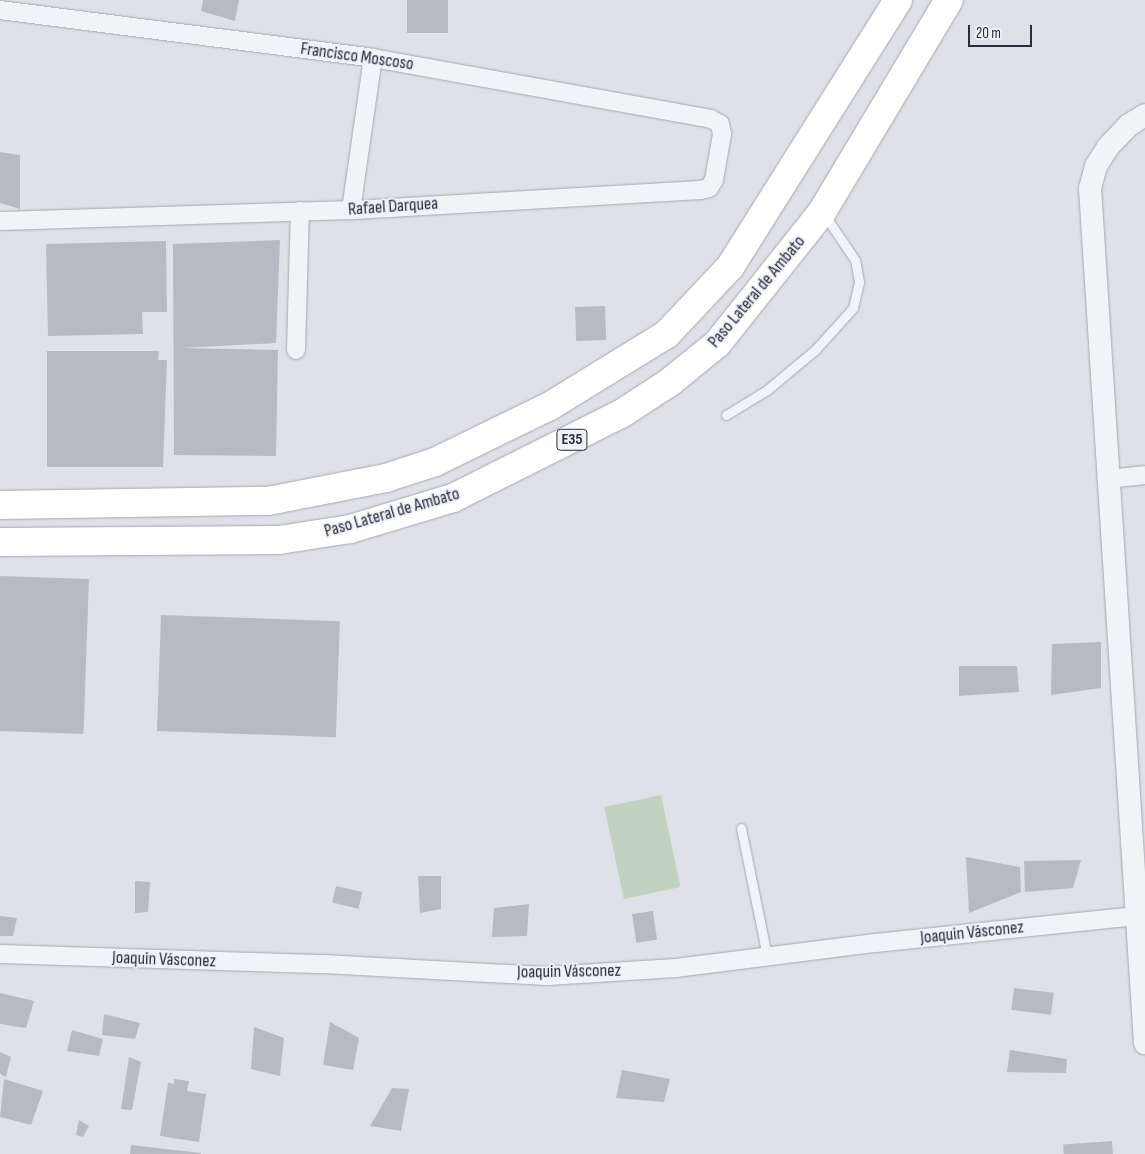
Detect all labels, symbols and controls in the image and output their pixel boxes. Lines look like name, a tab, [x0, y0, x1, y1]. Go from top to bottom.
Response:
scale bar	[970, 15, 1034, 47]
text: 20 m	[976, 24, 1001, 43]
street label: Francisco Moscoso	[299, 38, 415, 76]
street label: Rafael Darquea	[347, 193, 439, 221]
street label: Paso Lateral de Ambato	[704, 232, 810, 352]
road number: E35	[556, 426, 588, 454]
street label: Paso Lateral de Ambato	[322, 483, 462, 543]
street label: Joaquin Vásconez	[919, 917, 1025, 949]
street label: Joaquin Vásconez	[112, 947, 216, 973]
street label: Joaquin Vásconez	[517, 960, 621, 984]

